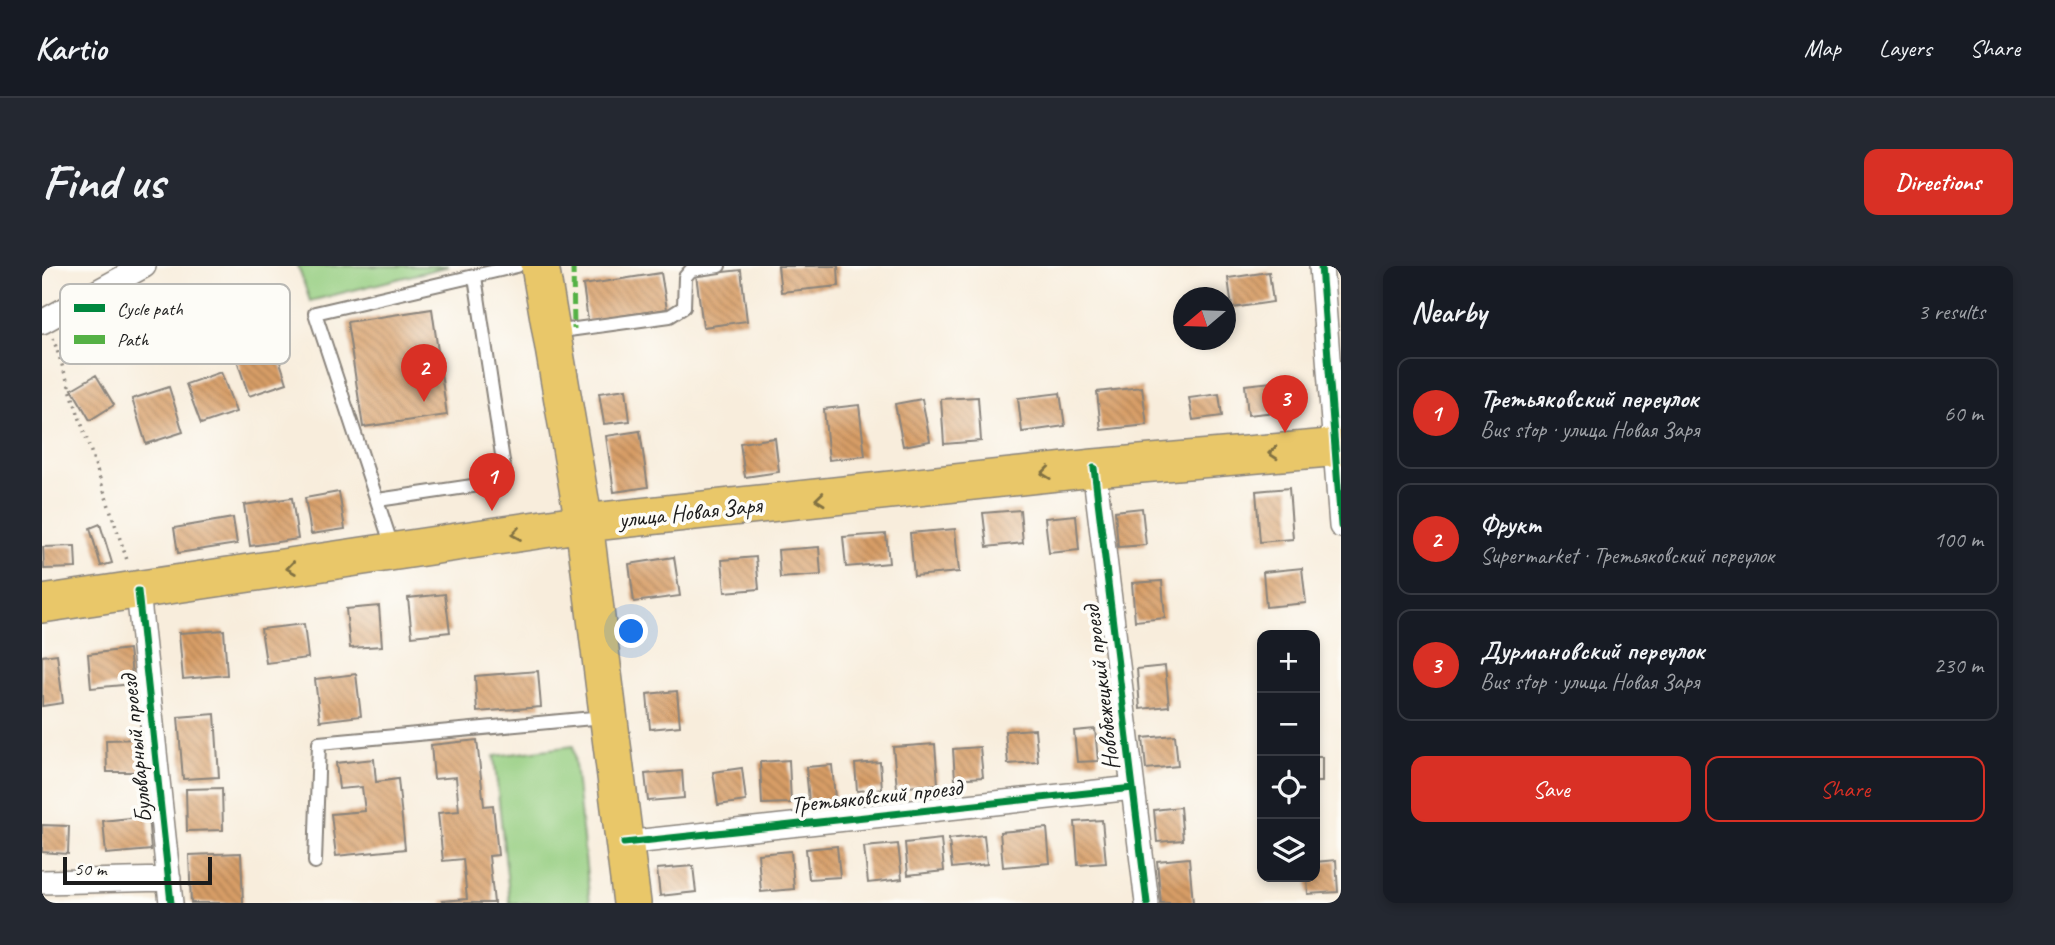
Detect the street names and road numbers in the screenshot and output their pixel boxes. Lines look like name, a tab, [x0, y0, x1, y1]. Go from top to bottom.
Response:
street label: улица Новая Заря	[615, 489, 764, 535]
street label: Новобежецкий проезд	[1076, 601, 1126, 772]
street label: Бульварный проезд	[113, 671, 159, 825]
street label: Третьяковский проезд	[789, 772, 966, 820]

